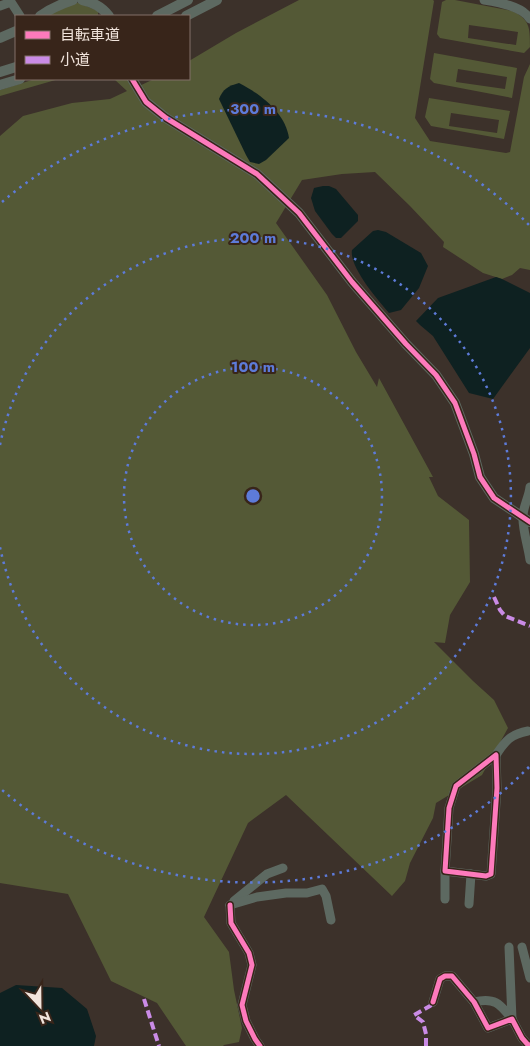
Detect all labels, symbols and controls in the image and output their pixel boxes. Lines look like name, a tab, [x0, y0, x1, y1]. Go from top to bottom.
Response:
legend	[15, 15, 190, 80]
text: 自転車道	[60, 24, 120, 46]
text: 小道	[60, 49, 90, 71]
text: 300 m	[230, 98, 276, 120]
text: 200 m	[230, 227, 276, 249]
text: 100 m	[231, 356, 275, 378]
centre of rings	[244, 487, 262, 505]
north arrow	[15, 981, 65, 1031]
text: N	[36, 1007, 54, 1029]

